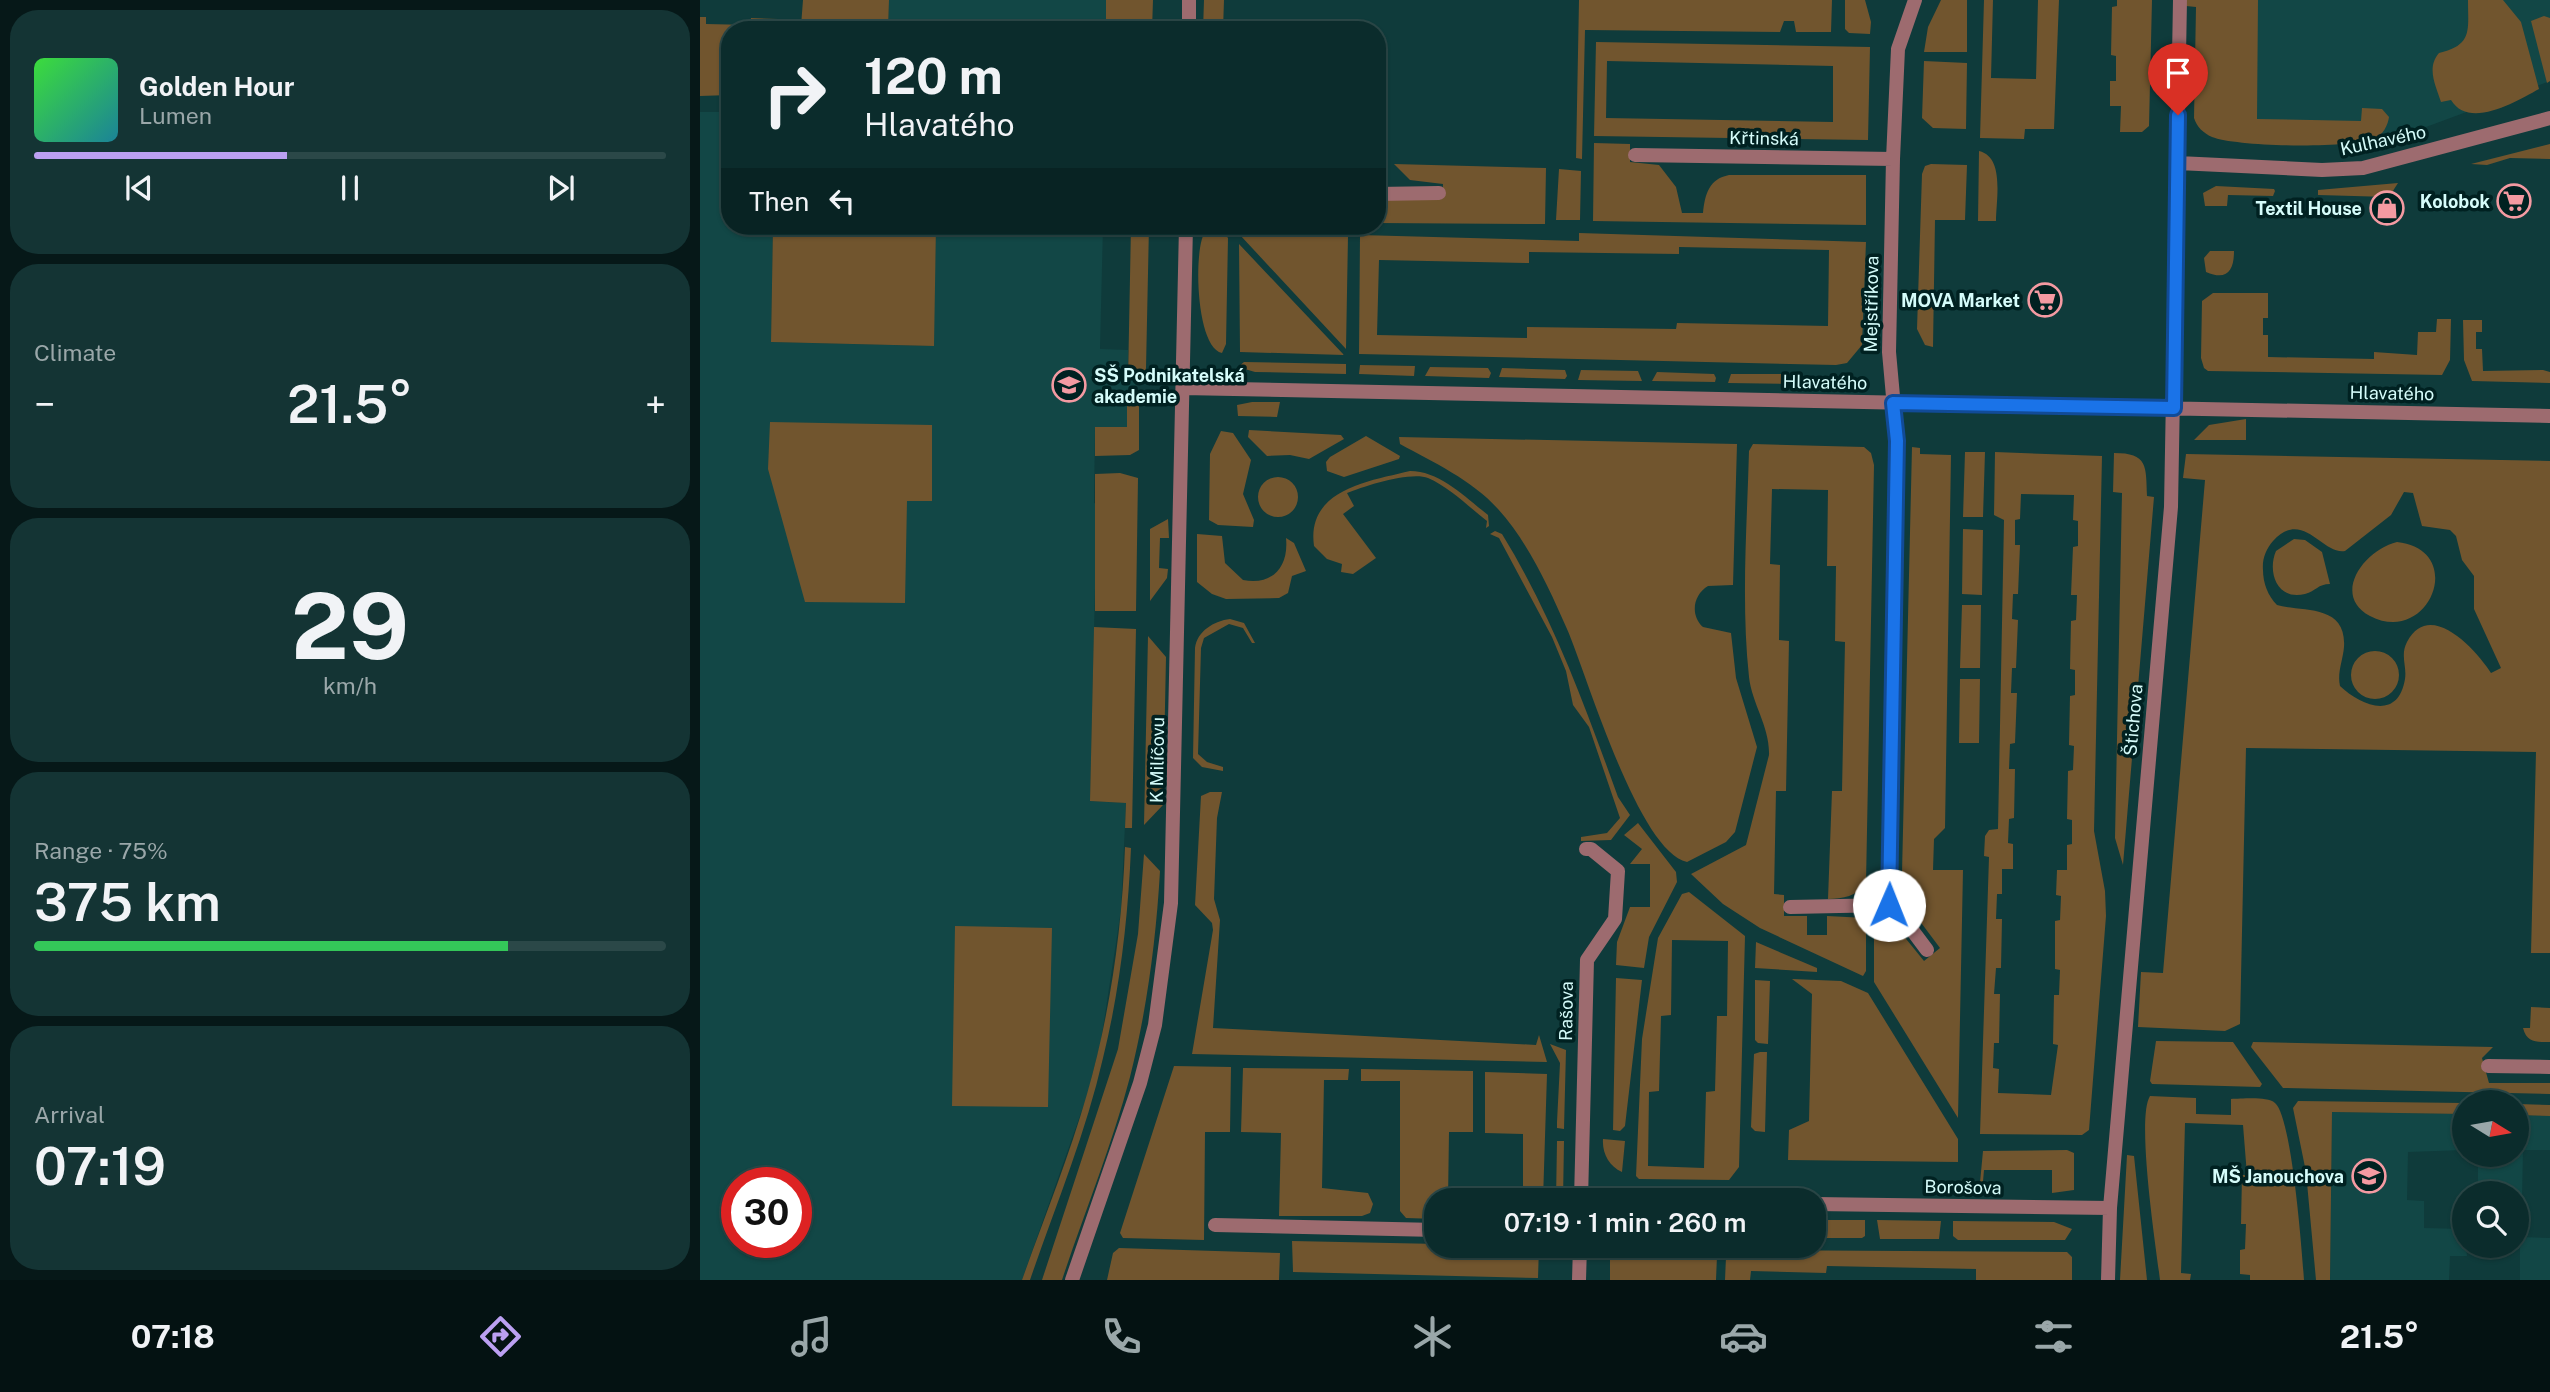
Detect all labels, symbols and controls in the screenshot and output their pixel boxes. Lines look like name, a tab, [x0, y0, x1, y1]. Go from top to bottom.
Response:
pin	[2148, 43, 2208, 115]
text: 120 m	[864, 47, 1003, 105]
icon: right	[749, 49, 840, 140]
icon: arrive	[2159, 54, 2197, 92]
text: Golden Hour	[139, 71, 294, 102]
text: Lumen	[139, 102, 212, 129]
text: Hlavatého	[864, 106, 1015, 143]
street label: Kulhavého	[2338, 121, 2428, 159]
street label: Křtinská	[1729, 127, 1799, 149]
icon: previous	[120, 169, 158, 207]
icon: pause	[331, 169, 369, 207]
icon: next	[542, 169, 580, 207]
icon: left	[823, 182, 861, 220]
supermarket icon: Kolobok	[2495, 182, 2533, 220]
text: Then	[749, 186, 809, 217]
shop icon: Textil House	[2368, 189, 2406, 227]
place label: Kolobok	[2420, 191, 2491, 212]
place label: Textil House	[2255, 198, 2362, 219]
street label: Mejstříkova	[1860, 255, 1882, 353]
supermarket icon: MOVA Market	[2026, 281, 2064, 319]
place label: MOVA Market	[1901, 290, 2020, 311]
text: Climate	[34, 339, 116, 366]
place label: SŠ Podnikatelská akademie	[1094, 364, 1245, 407]
school or university icon: SŠ Podnikatelská akademie	[1050, 366, 1088, 404]
street label: Hlavatého	[1782, 371, 1868, 393]
text: 21.5°	[287, 374, 413, 435]
text: −	[34, 382, 55, 427]
text: +	[645, 382, 666, 427]
street label: Hlavatého	[2349, 382, 2435, 404]
text: 29	[291, 573, 409, 679]
text: km/h	[323, 672, 377, 699]
street label: Štichova	[2119, 683, 2147, 757]
street label: K Milíčovu	[1146, 717, 1168, 803]
text: Range · 75%	[34, 837, 168, 864]
position arrow	[1852, 868, 1926, 942]
text: 375 km	[34, 872, 221, 933]
street label: Rašova	[1555, 981, 1577, 1041]
north arrow	[2452, 1090, 2529, 1167]
map controls	[2452, 1090, 2529, 1258]
text: Arrival	[34, 1101, 105, 1128]
text: 07:19	[34, 1136, 166, 1197]
school or university icon: MŠ Janouchova	[2350, 1157, 2388, 1195]
place label: MŠ Janouchova	[2212, 1165, 2344, 1187]
speed limit sign: 30	[721, 1167, 812, 1258]
street label: Borošova	[1924, 1176, 2002, 1198]
button: search	[2452, 1181, 2529, 1258]
text: 07:19 · 1 min · 260 m	[1504, 1207, 1746, 1238]
icon: directions	[476, 1312, 525, 1361]
icon: music	[787, 1312, 836, 1361]
icon: phone	[1097, 1312, 1146, 1361]
icon: climate	[1408, 1312, 1457, 1361]
icon: car	[1719, 1312, 1768, 1361]
icon: filters	[2029, 1312, 2078, 1361]
text: 07:18	[131, 1318, 215, 1355]
text: 21.5°	[2340, 1318, 2419, 1355]

